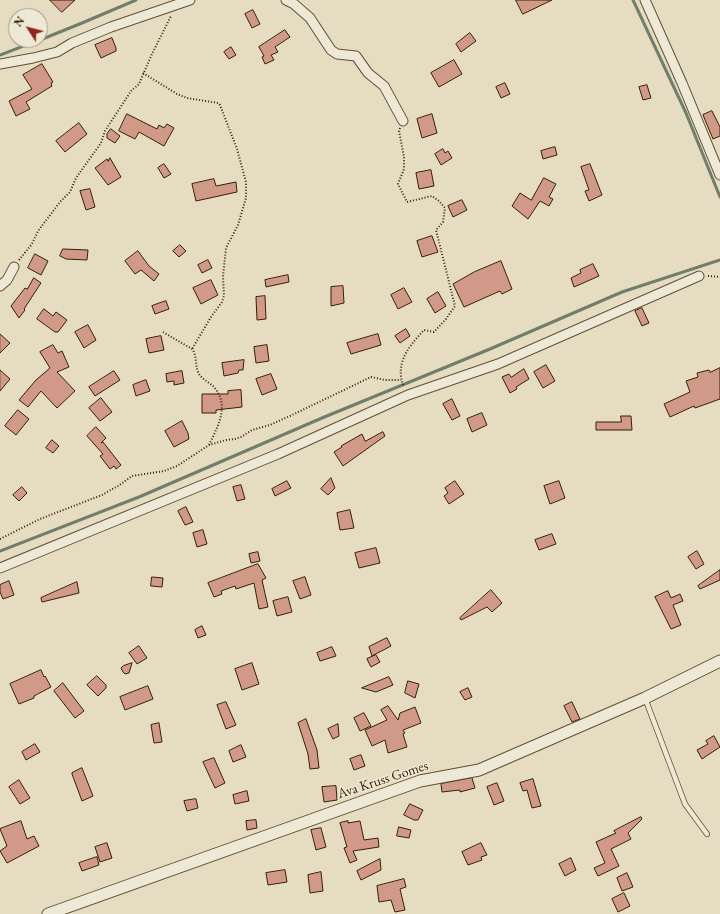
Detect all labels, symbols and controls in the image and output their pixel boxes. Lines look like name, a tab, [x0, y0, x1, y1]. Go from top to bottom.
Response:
north arrow	[8, 8, 48, 48]
text: N	[11, 14, 27, 29]
street label: Ava Kruss Gomes	[335, 757, 431, 803]

